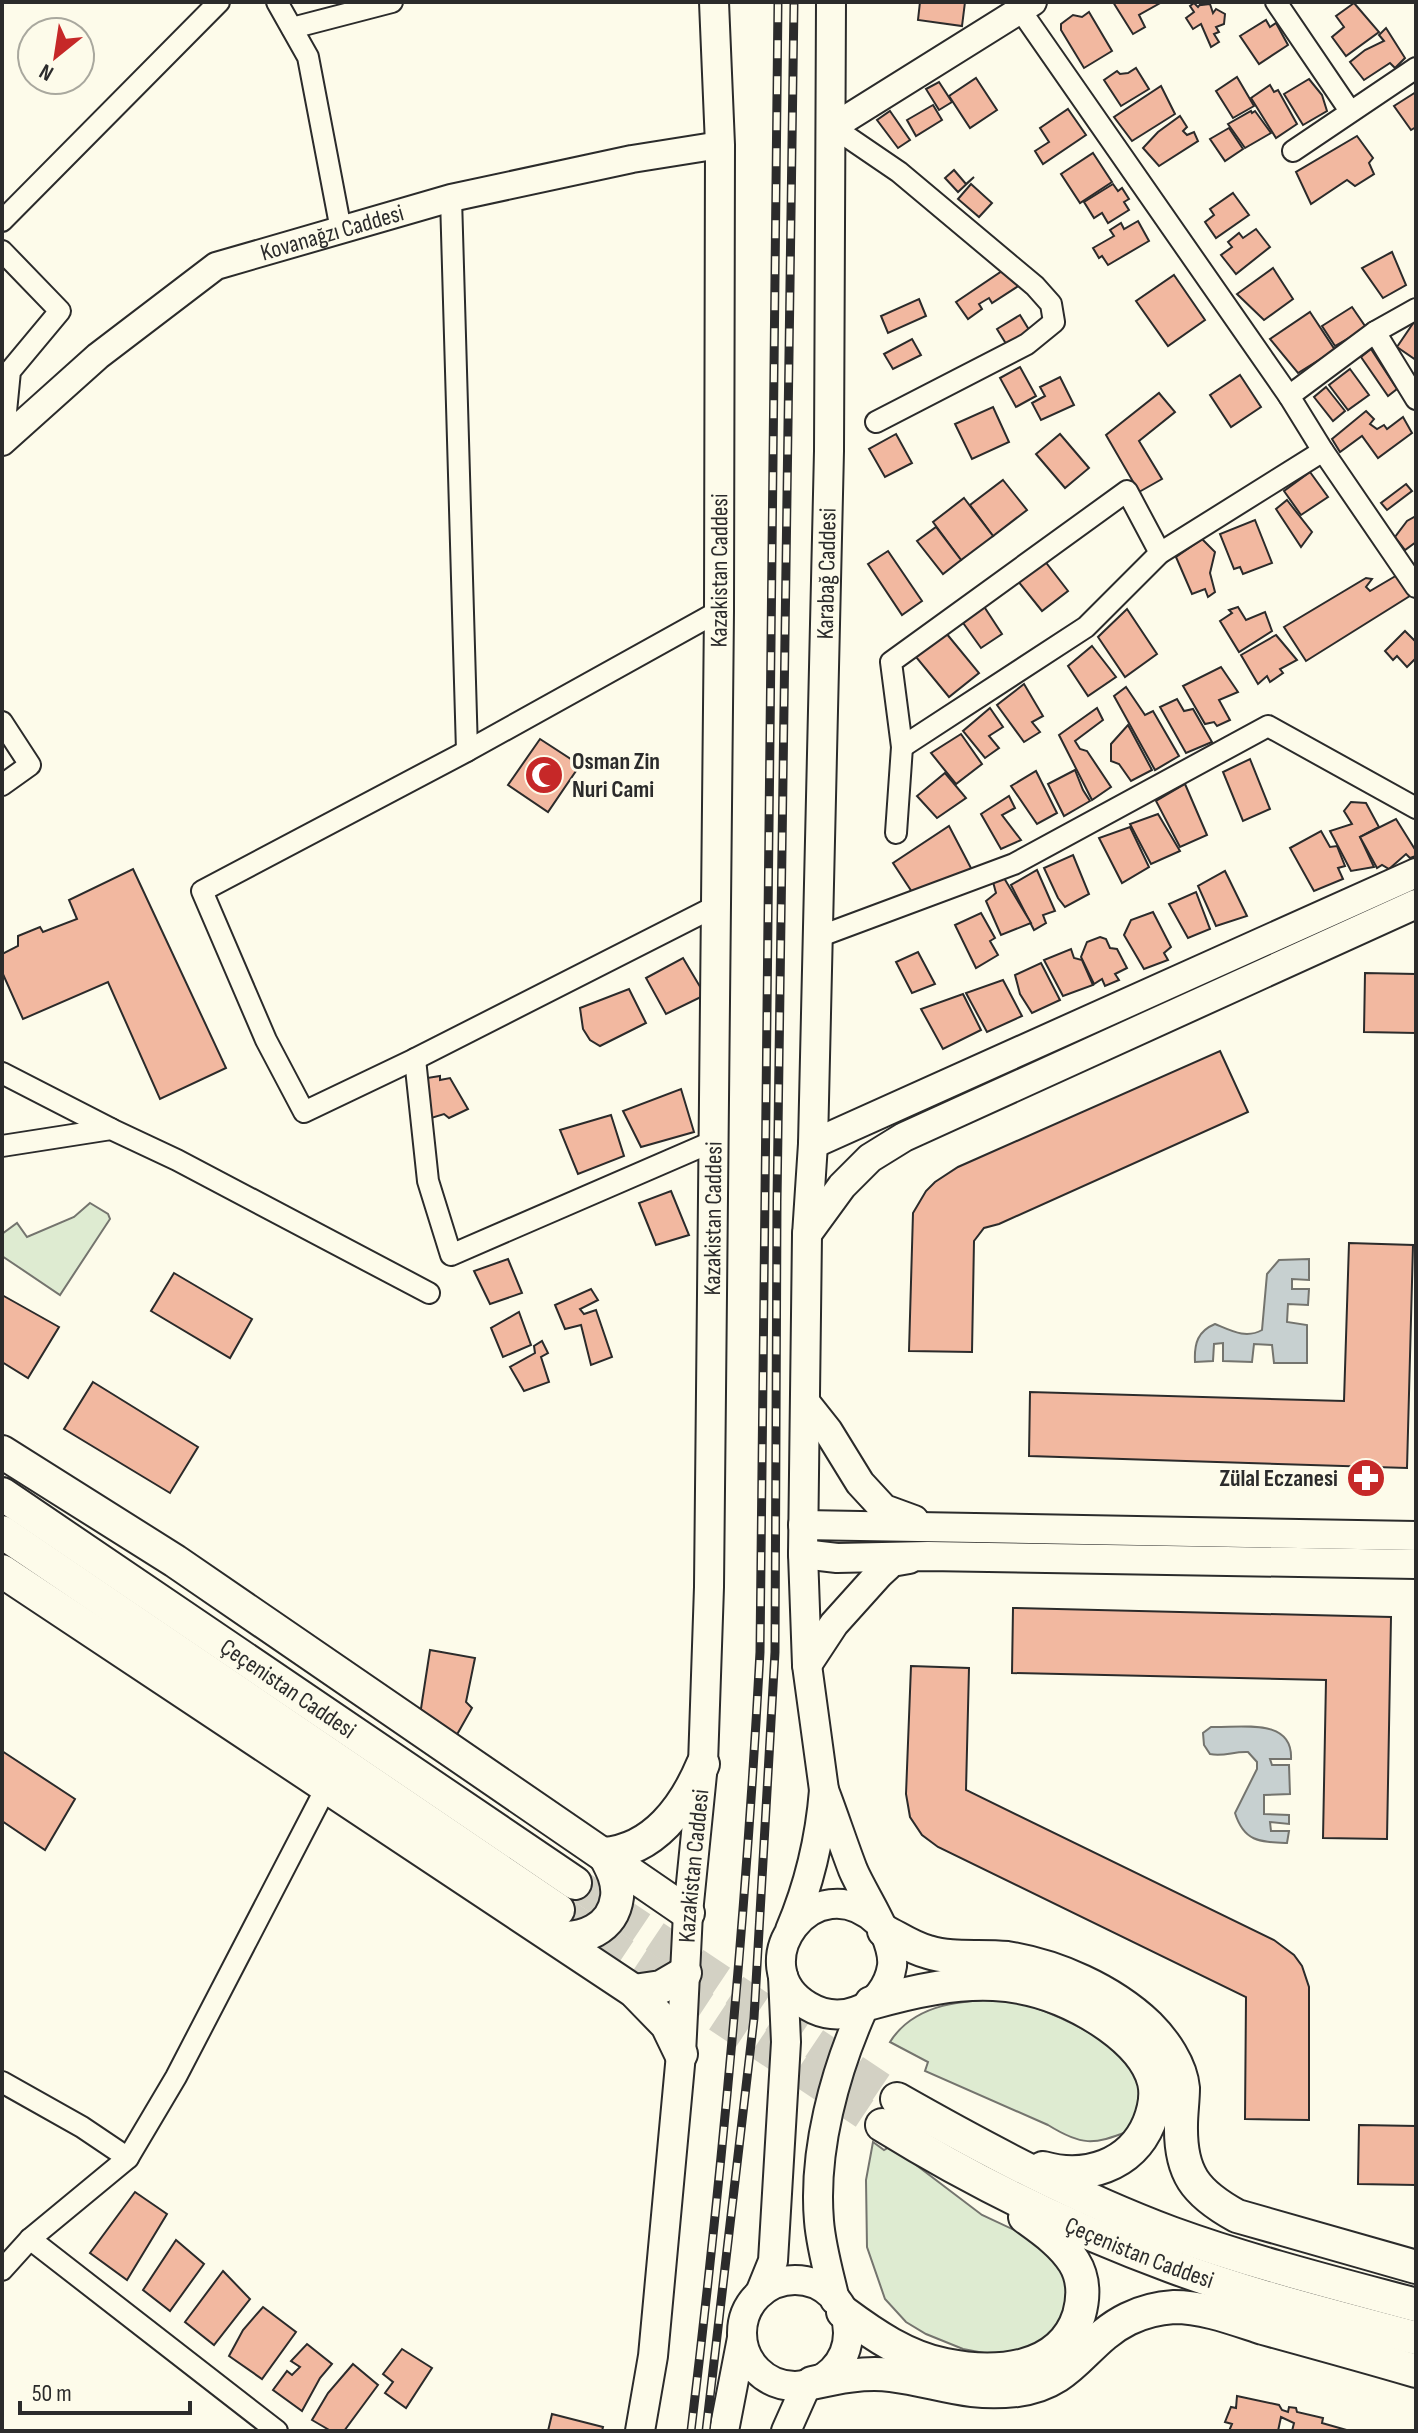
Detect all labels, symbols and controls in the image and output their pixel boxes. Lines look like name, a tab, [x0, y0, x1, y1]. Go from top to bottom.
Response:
north arrow	[16, 16, 96, 96]
text: N	[35, 57, 59, 87]
street label: Kovanağzı Caddesi	[257, 198, 407, 267]
street label: Kazakistan Caddesi	[705, 493, 734, 648]
street label: Karabağ Caddesi	[811, 507, 843, 640]
place label: Osman Zin Nuri Cami	[572, 747, 660, 804]
mosque icon: Osman Zin Nuri Cami	[523, 754, 565, 796]
street label: Kazakistan Caddesi	[698, 1141, 729, 1296]
pharmacy icon: Zülal Eczanesi	[1345, 1457, 1387, 1499]
place label: Zülal Eczanesi	[1220, 1464, 1338, 1493]
street label: Çeçenistan Caddesi	[215, 1633, 361, 1745]
street label: Kazakistan Caddesi	[673, 1788, 715, 1943]
street label: Çeçenistan Caddesi	[1060, 2211, 1218, 2295]
scale bar	[20, 2365, 190, 2415]
text: 50 m	[32, 2379, 72, 2408]

